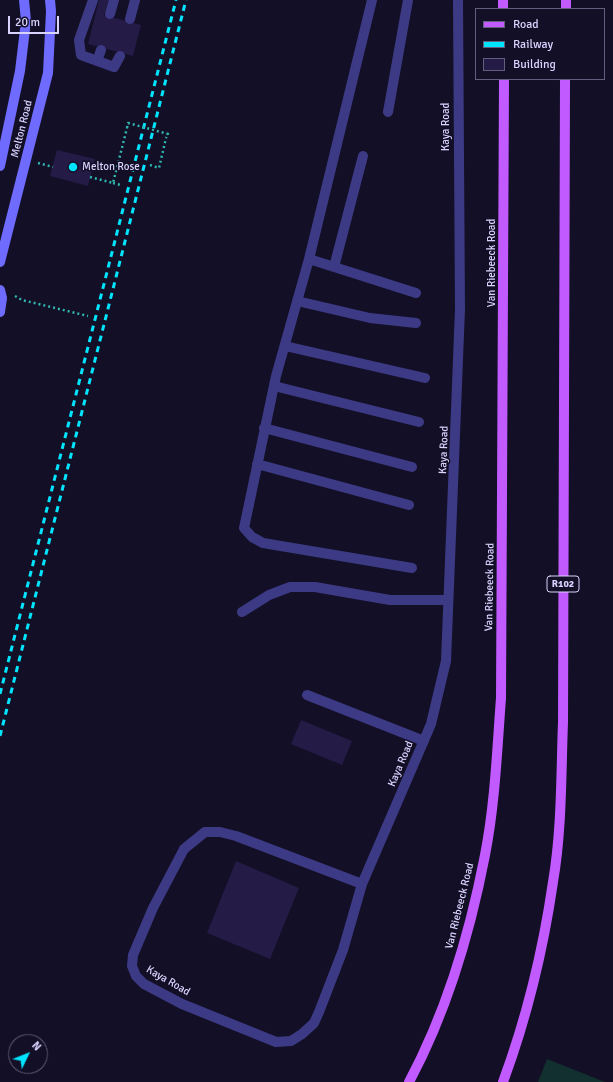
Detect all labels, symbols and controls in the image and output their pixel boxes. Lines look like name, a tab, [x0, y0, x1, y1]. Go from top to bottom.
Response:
scale bar	[10, 8, 61, 34]
legend	[475, 8, 605, 80]
text: 20 m	[15, 15, 40, 30]
text: Road	[513, 17, 539, 32]
text: Railway	[513, 37, 553, 52]
text: Building	[513, 57, 556, 72]
street label: Melton Road	[8, 99, 36, 159]
street label: Kaya Road	[439, 103, 453, 151]
place label: Melton Rose	[82, 160, 140, 174]
marker: Melton Rose	[67, 161, 79, 173]
street label: Van Riebeeck Road	[485, 219, 499, 307]
street label: Kaya Road	[437, 426, 451, 474]
street label: Van Riebeeck Road	[483, 543, 497, 631]
road number: R102	[547, 576, 579, 592]
street label: Kaya Road	[385, 739, 417, 789]
street label: Van Riebeeck Road	[443, 861, 477, 951]
street label: Kaya Road	[144, 963, 192, 999]
north arrow	[8, 1034, 48, 1074]
text: N	[29, 1039, 44, 1053]

